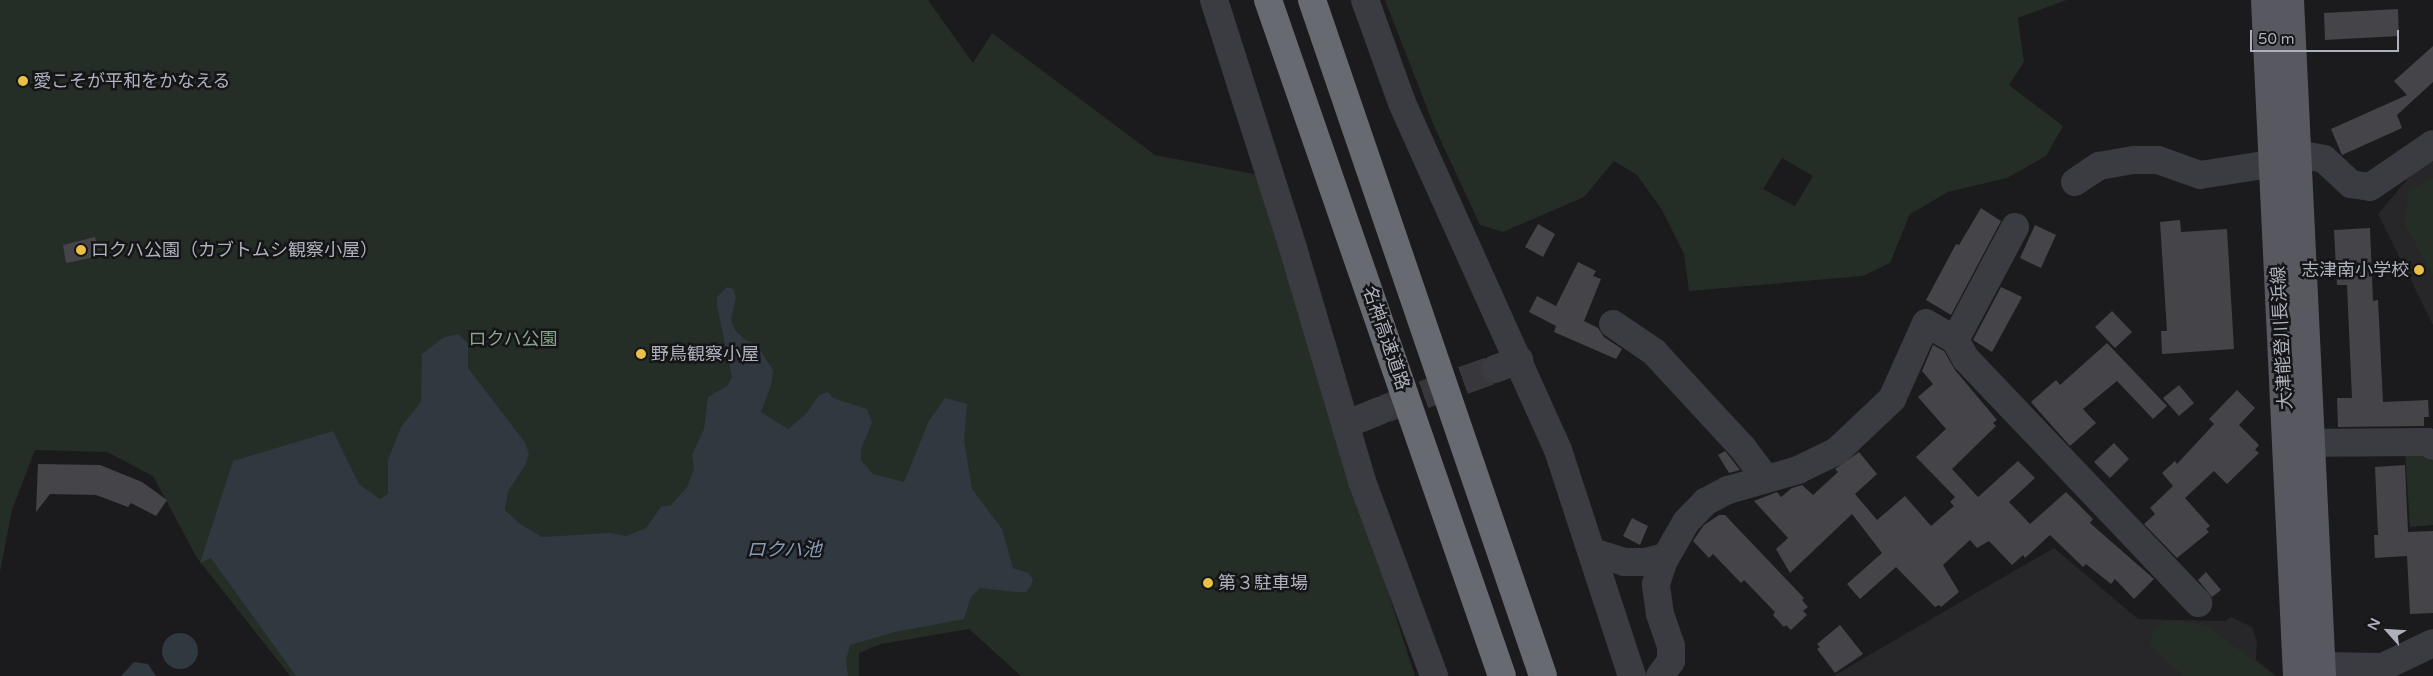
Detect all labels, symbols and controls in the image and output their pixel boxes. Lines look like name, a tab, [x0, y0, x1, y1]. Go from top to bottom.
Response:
scale bar	[2253, 20, 2402, 52]
text: 50 m	[2258, 30, 2295, 48]
place label: 愛こそが平和をかなえる	[33, 70, 231, 92]
marker: 愛こそが平和をかなえる	[17, 75, 29, 87]
place label: ロクハ公園（カブトムシ観察小屋）	[91, 239, 379, 261]
marker: ロクハ公園（カブトムシ観察小屋）	[75, 244, 87, 256]
place label: 志津南小学校	[2301, 259, 2409, 281]
marker: 志津南小学校	[2413, 264, 2425, 276]
street label: 大津能登川長浜線	[2267, 266, 2297, 410]
street label: 名神高速道路	[1358, 283, 1414, 393]
park label: ロクハ公園	[468, 328, 558, 350]
place label: 野鳥観察小屋	[651, 343, 759, 365]
marker: 野鳥観察小屋	[635, 348, 647, 360]
water label: ロクハ池	[746, 540, 822, 562]
place label: 第３駐車場	[1218, 572, 1308, 594]
marker: 第３駐車場	[1202, 577, 1214, 589]
north arrow	[2363, 606, 2413, 656]
text: N	[2364, 615, 2384, 633]

